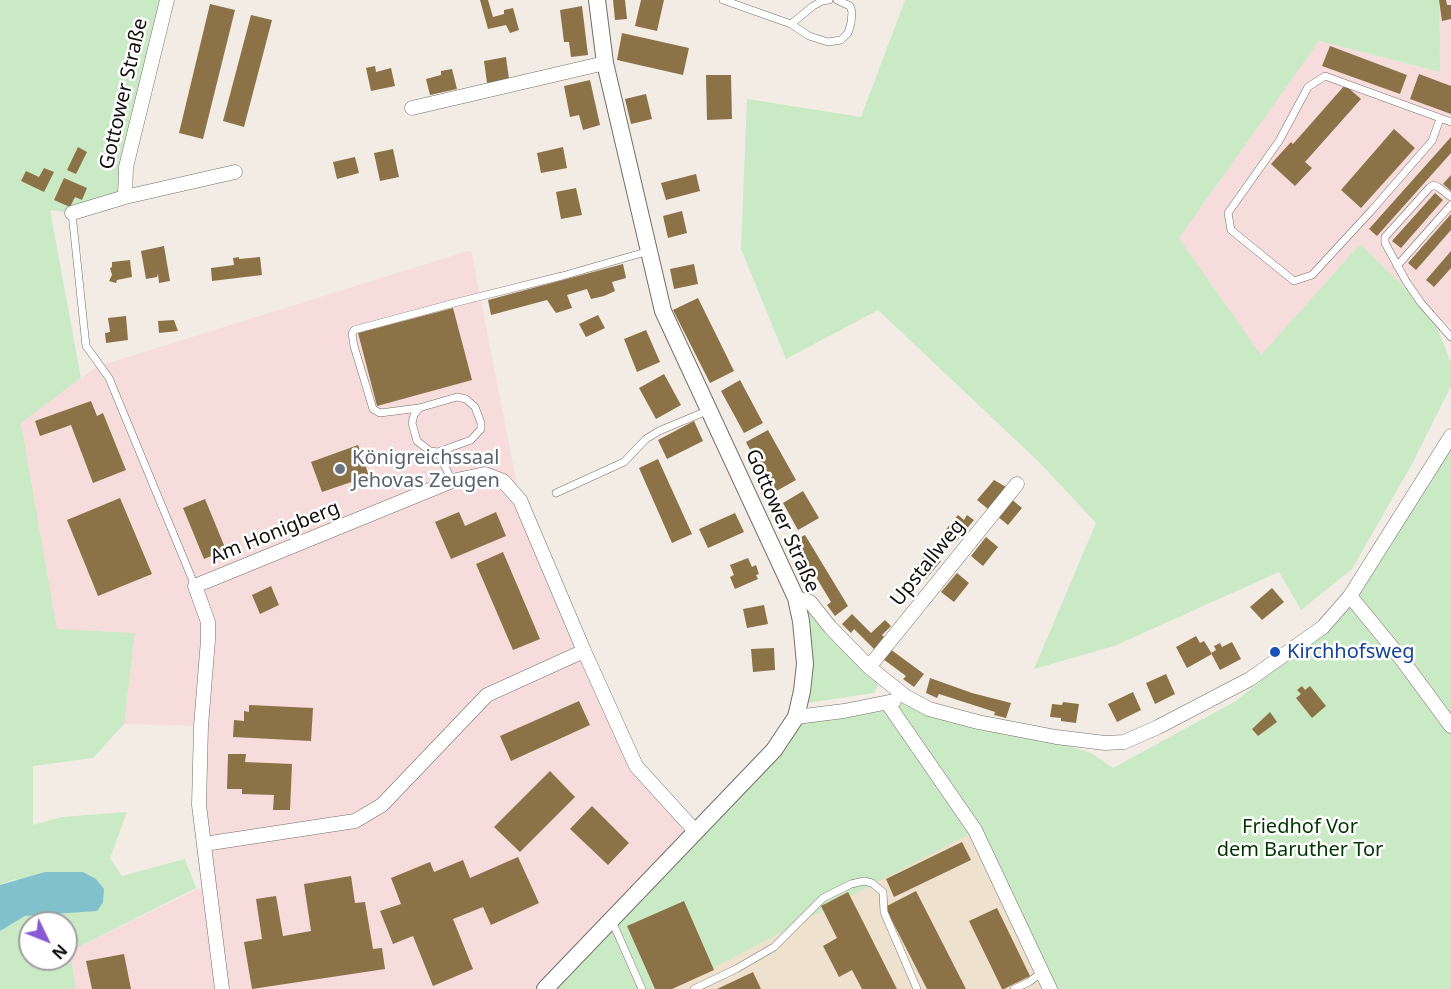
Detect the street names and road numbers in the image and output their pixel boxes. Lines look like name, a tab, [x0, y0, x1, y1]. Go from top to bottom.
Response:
street label: Gottower Straße	[95, 16, 153, 172]
street label: Gottower Straße	[740, 446, 824, 596]
street label: Am Honigberg	[207, 496, 343, 570]
street label: Upstallweg	[886, 515, 970, 611]

